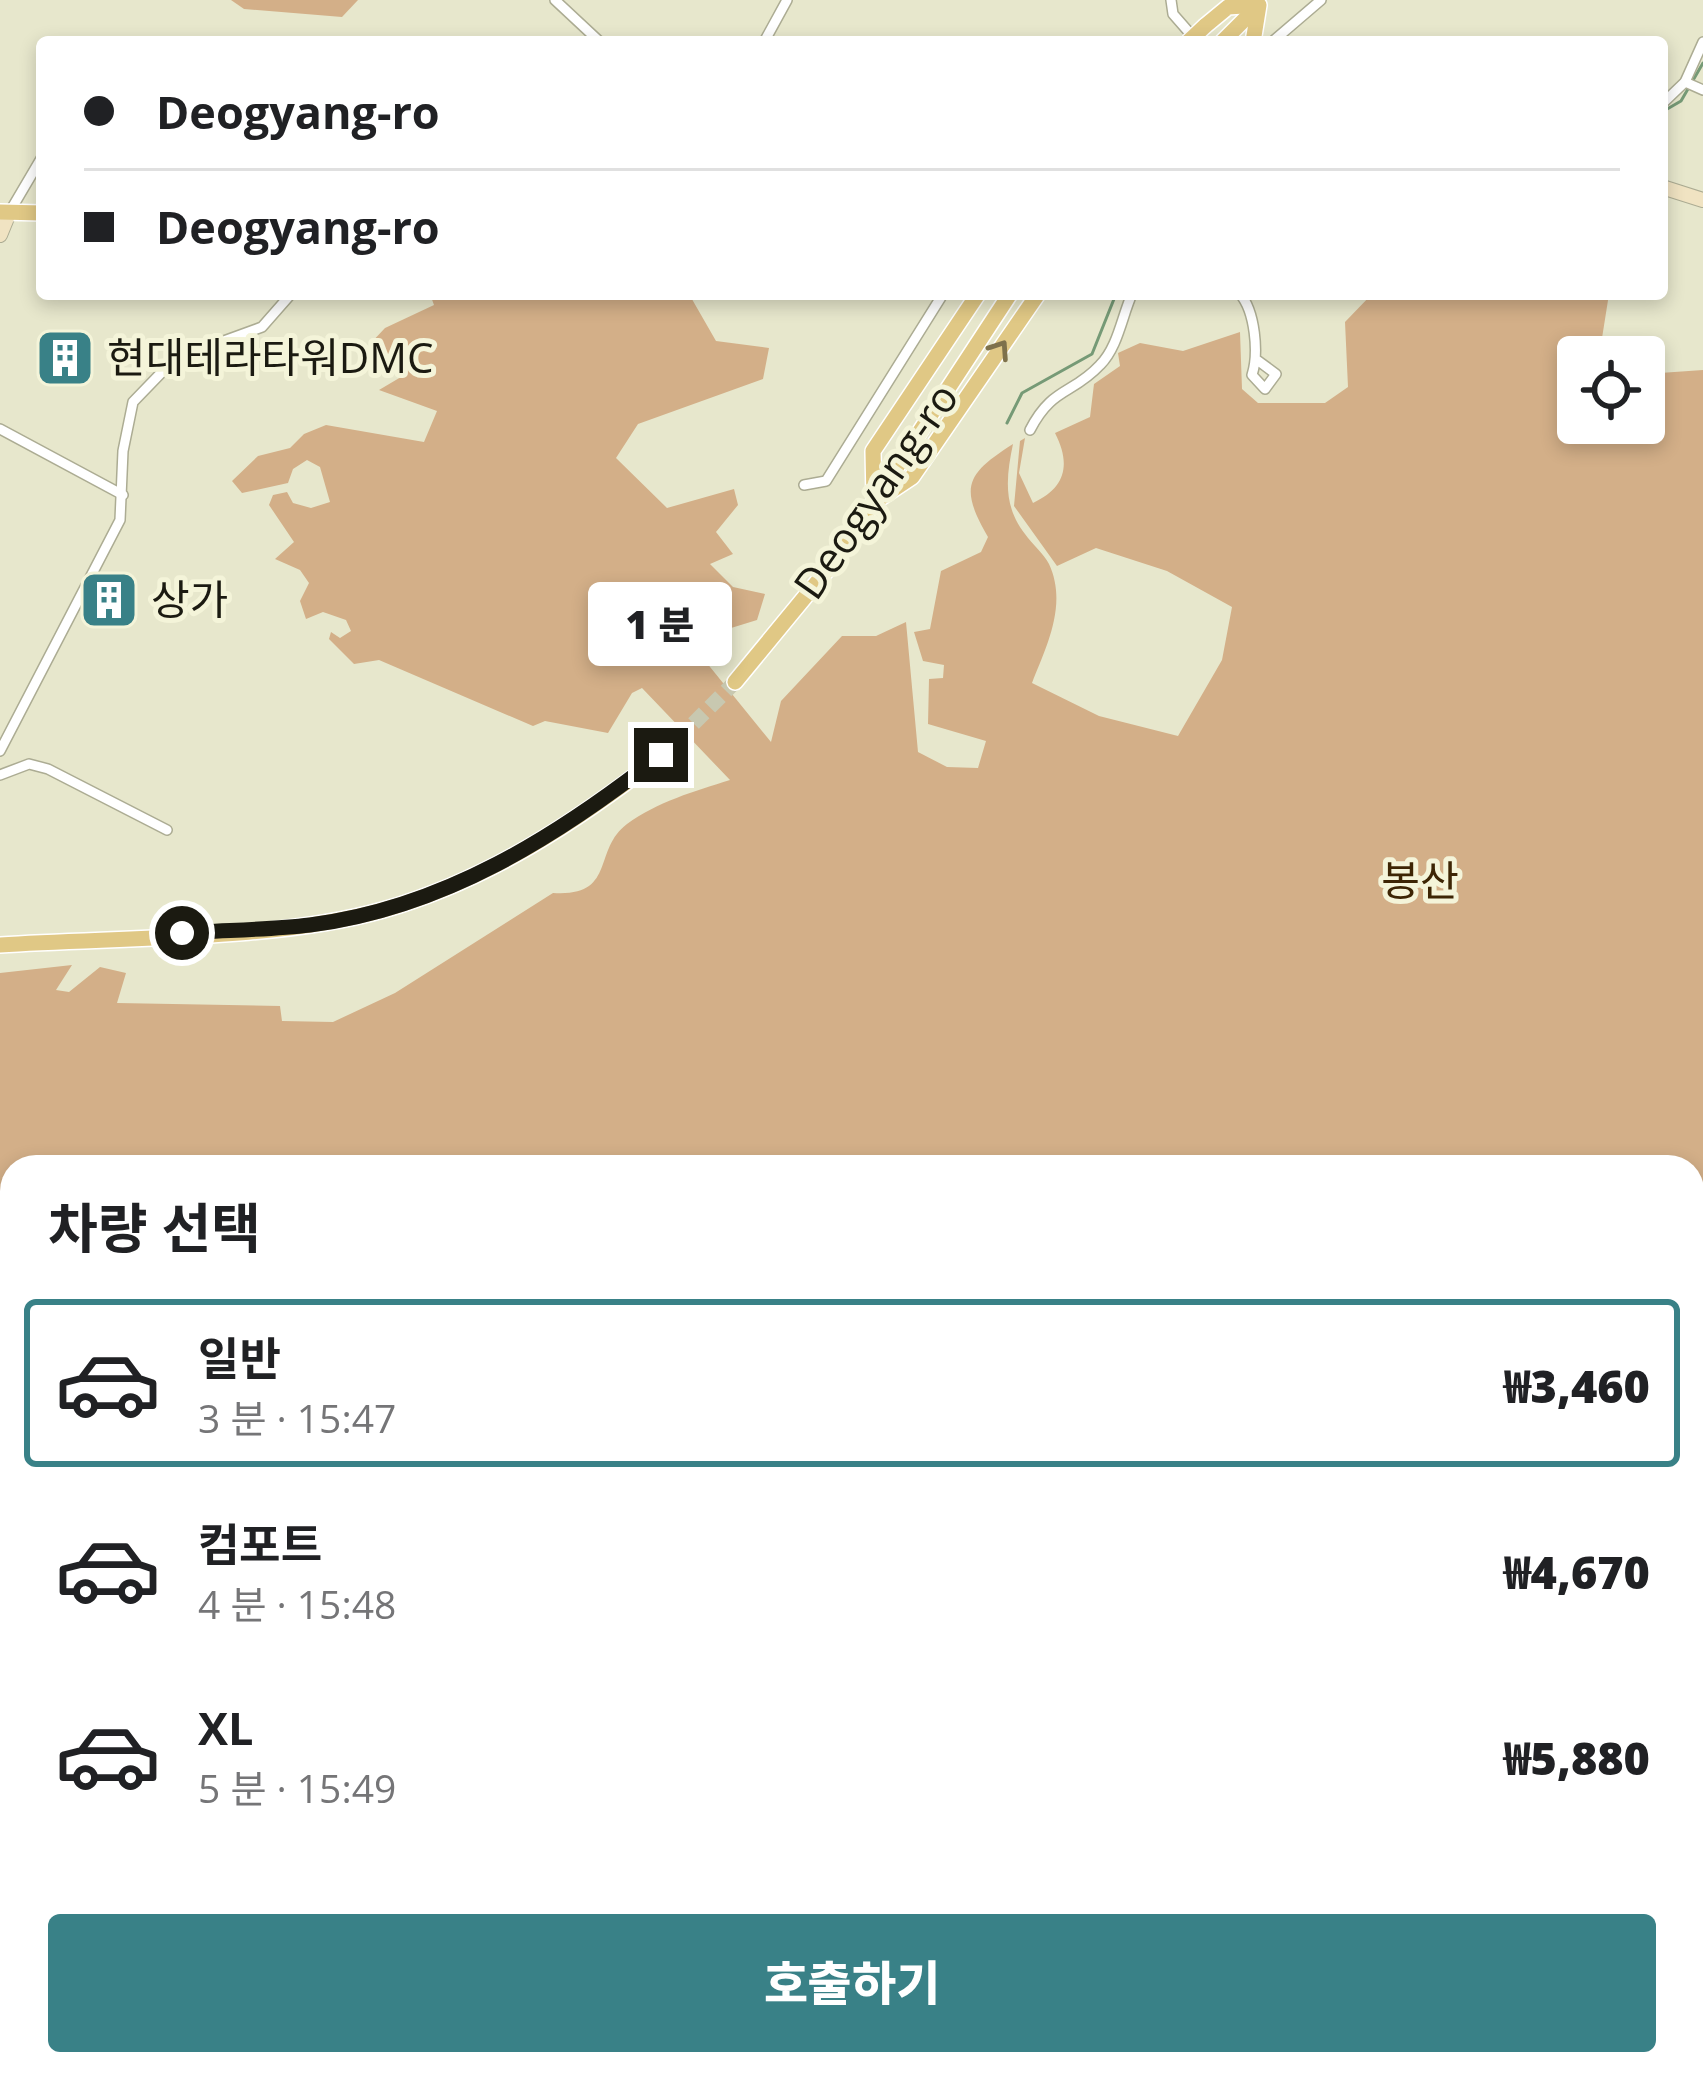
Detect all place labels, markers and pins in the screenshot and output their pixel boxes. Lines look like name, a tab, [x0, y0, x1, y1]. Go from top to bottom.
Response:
building icon: 현대테라타워DMC	[34, 327, 96, 389]
place label: 현대테라타워DMC	[107, 328, 434, 385]
building icon: 상가	[78, 569, 140, 631]
place label: 상가	[151, 570, 228, 627]

